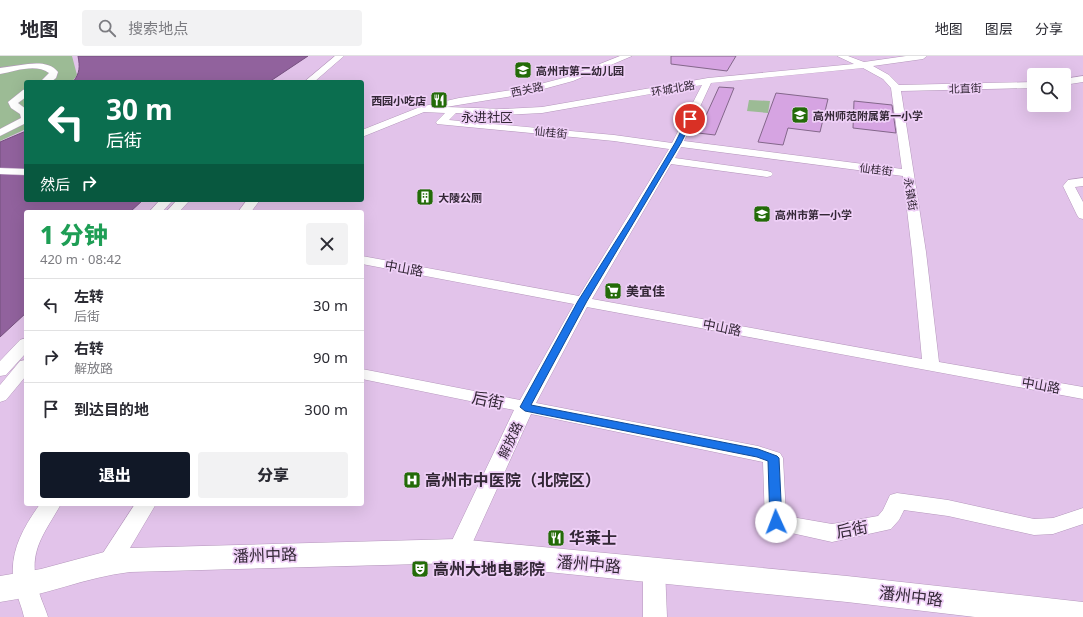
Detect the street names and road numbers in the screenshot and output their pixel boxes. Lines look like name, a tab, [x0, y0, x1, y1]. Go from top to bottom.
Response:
street label: 环城北路	[650, 77, 696, 99]
street label: 西关路	[509, 78, 545, 100]
street label: 北直街	[948, 80, 982, 96]
street label: 仙桂街	[534, 123, 568, 141]
street label: 仙桂街	[859, 160, 893, 178]
street label: 永镇街	[901, 177, 921, 211]
street label: 中山路	[383, 256, 425, 280]
street label: 中山路	[701, 314, 743, 340]
street label: 中山路	[1020, 373, 1062, 397]
street label: 后街	[470, 386, 506, 414]
street label: 解放路	[494, 419, 526, 461]
street label: 后街	[834, 515, 870, 543]
street label: 潘州中路	[233, 543, 297, 567]
street label: 潘州中路	[556, 550, 622, 578]
street label: 潘州中路	[878, 581, 944, 611]

